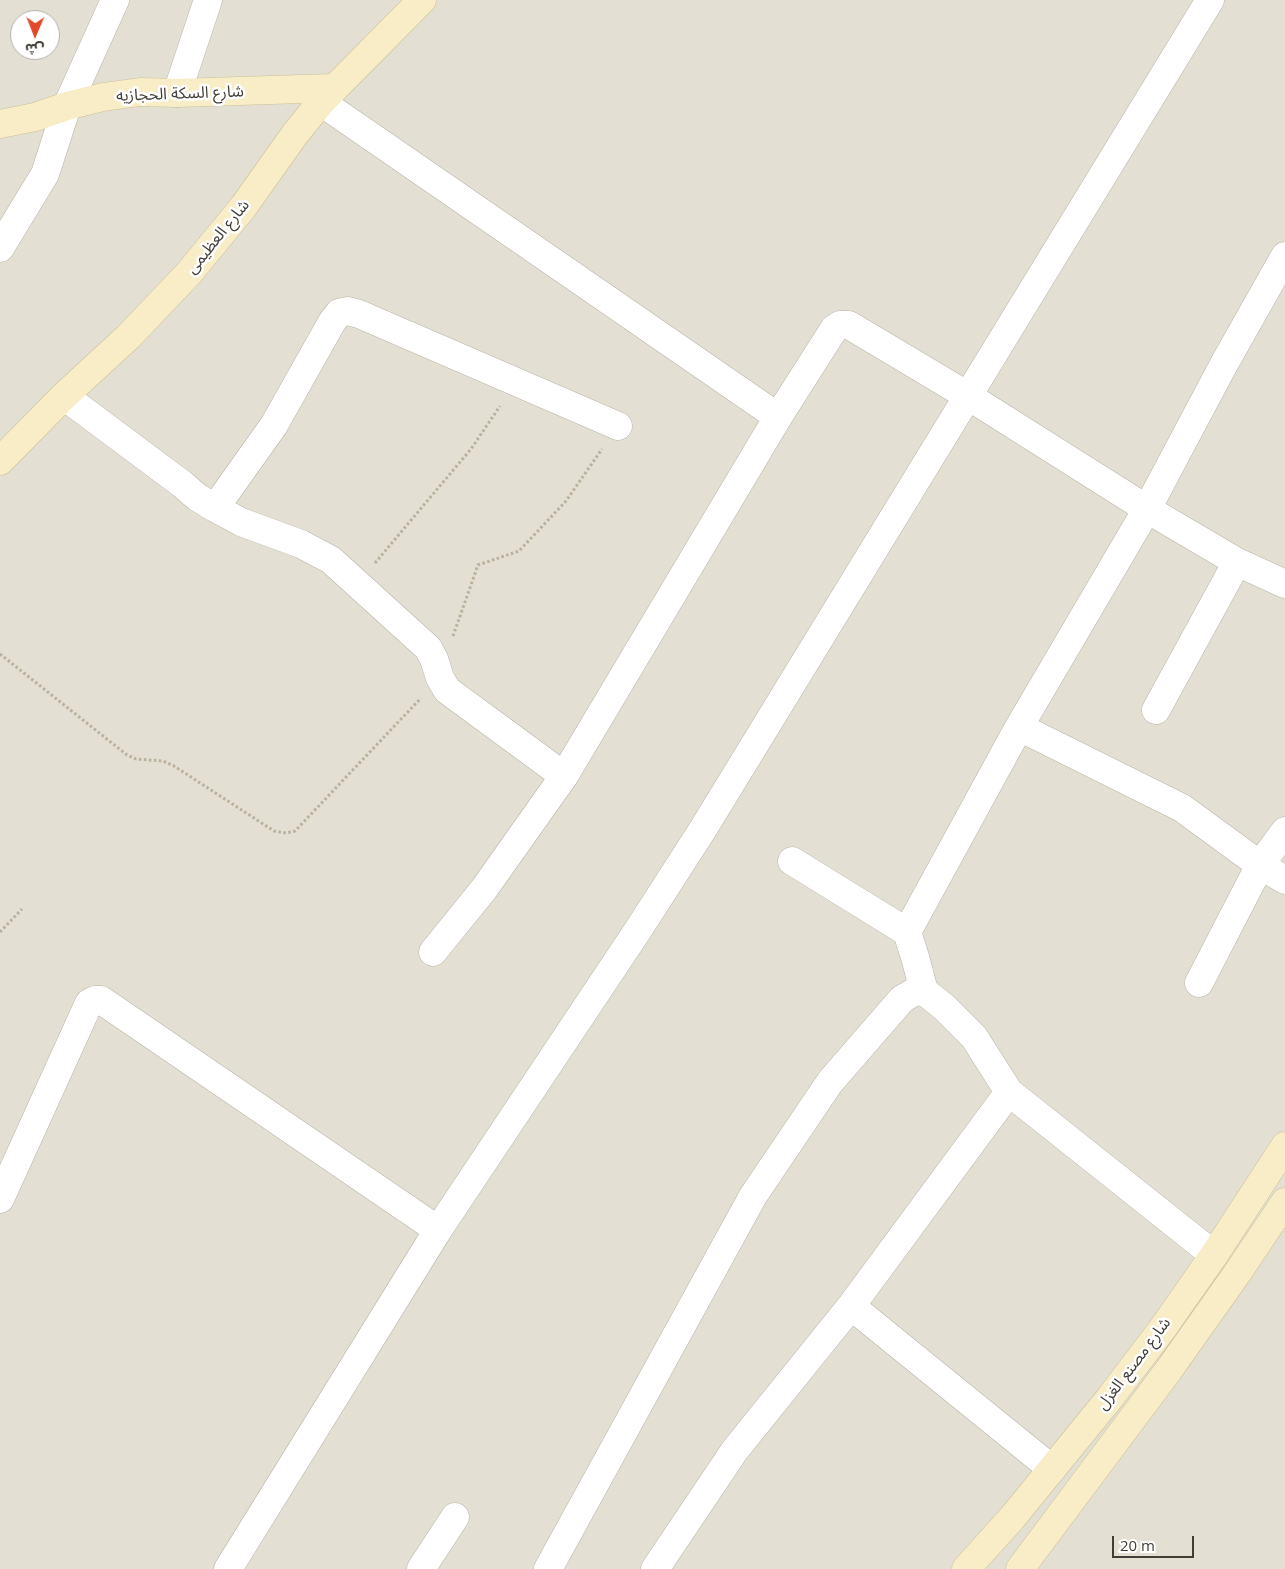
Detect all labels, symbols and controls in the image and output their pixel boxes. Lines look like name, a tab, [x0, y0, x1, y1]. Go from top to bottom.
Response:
north arrow	[10, 10, 60, 60]
text: ش	[25, 40, 45, 59]
street label: شارع السكة الحجازيه	[116, 82, 244, 106]
street label: شارع العظيمى	[182, 196, 254, 278]
street label: شارع مصنع الغزل	[1093, 1314, 1175, 1414]
scale bar	[1115, 1526, 1198, 1558]
text: 20 m	[1120, 1535, 1155, 1555]

